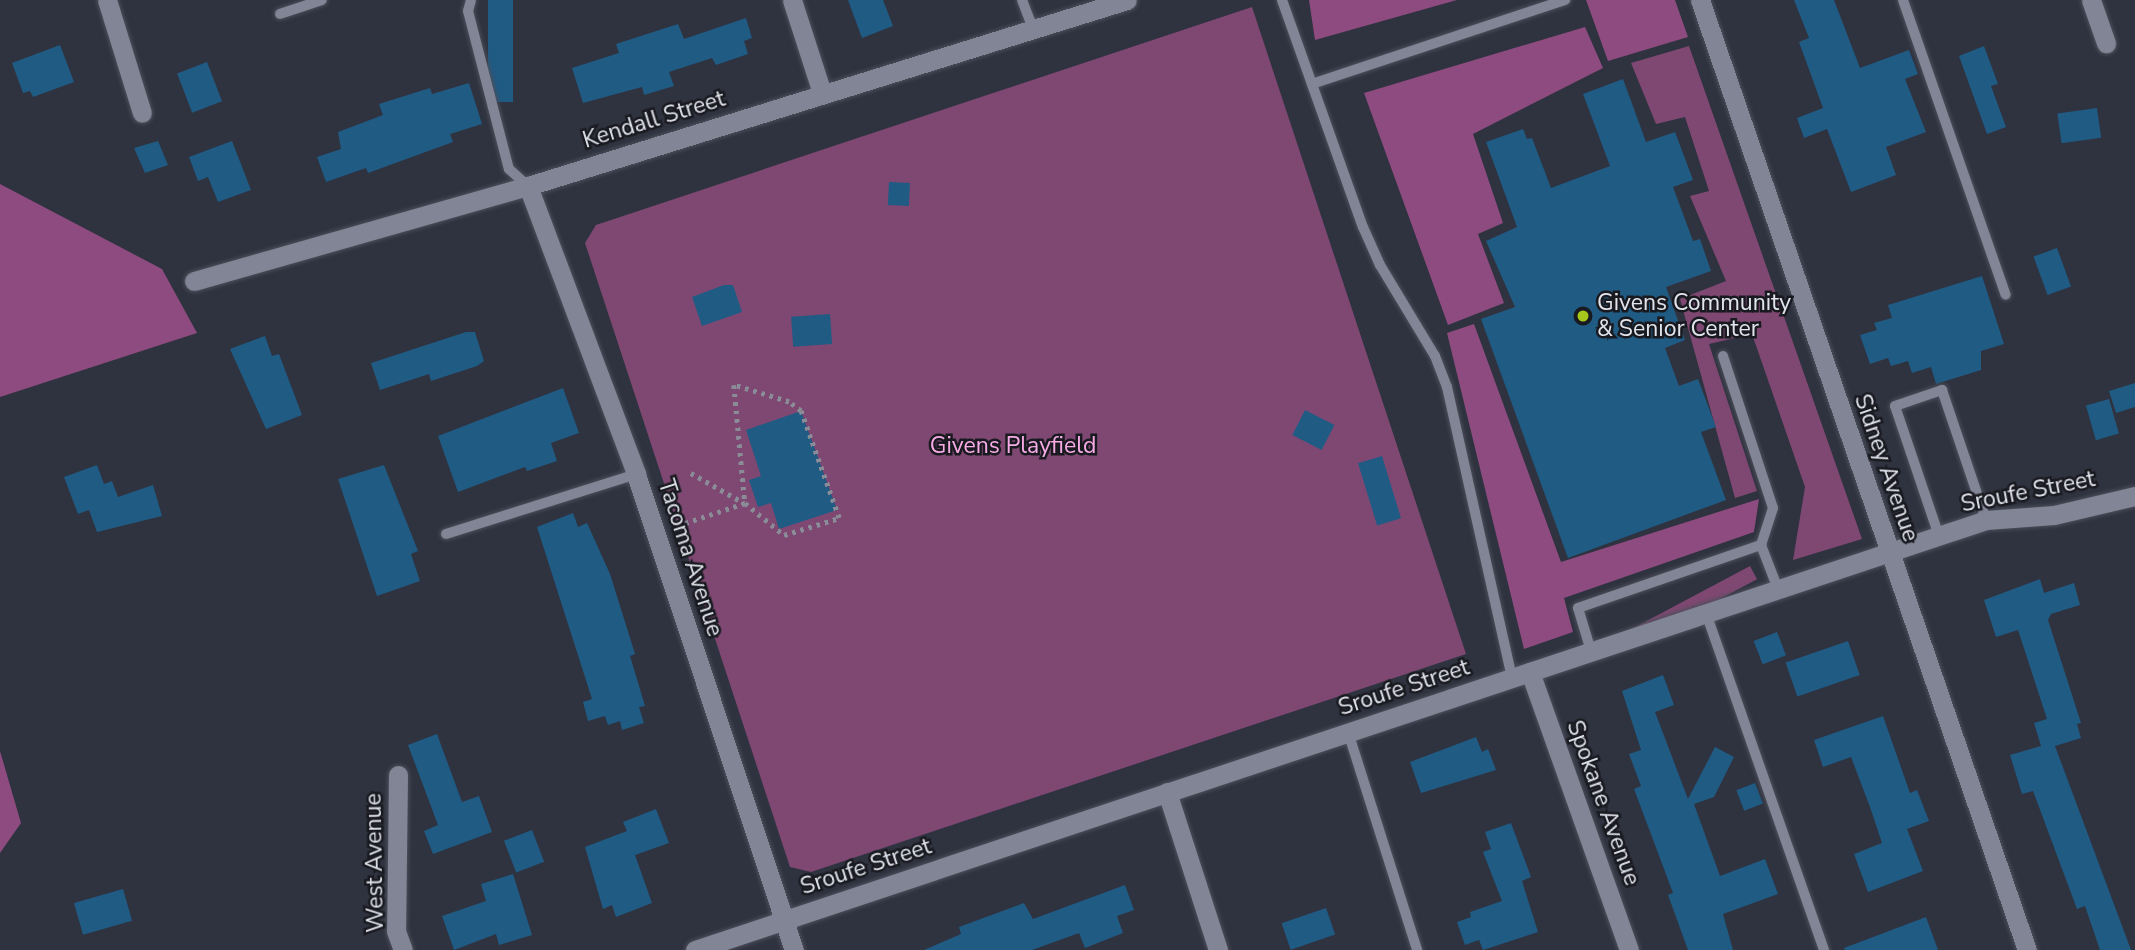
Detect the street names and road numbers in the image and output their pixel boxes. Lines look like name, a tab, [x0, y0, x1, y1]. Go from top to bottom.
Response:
street label: Kendall Street	[580, 85, 728, 155]
street label: Sidney Avenue	[1848, 391, 1924, 545]
street label: Sroufe Street	[1959, 465, 2097, 519]
street label: Tacoma Avenue	[652, 476, 728, 640]
street label: Sroufe Street	[1335, 654, 1473, 722]
street label: Spokane Avenue	[1560, 717, 1646, 889]
street label: West Avenue	[360, 793, 390, 933]
street label: Sroufe Street	[797, 833, 935, 901]

